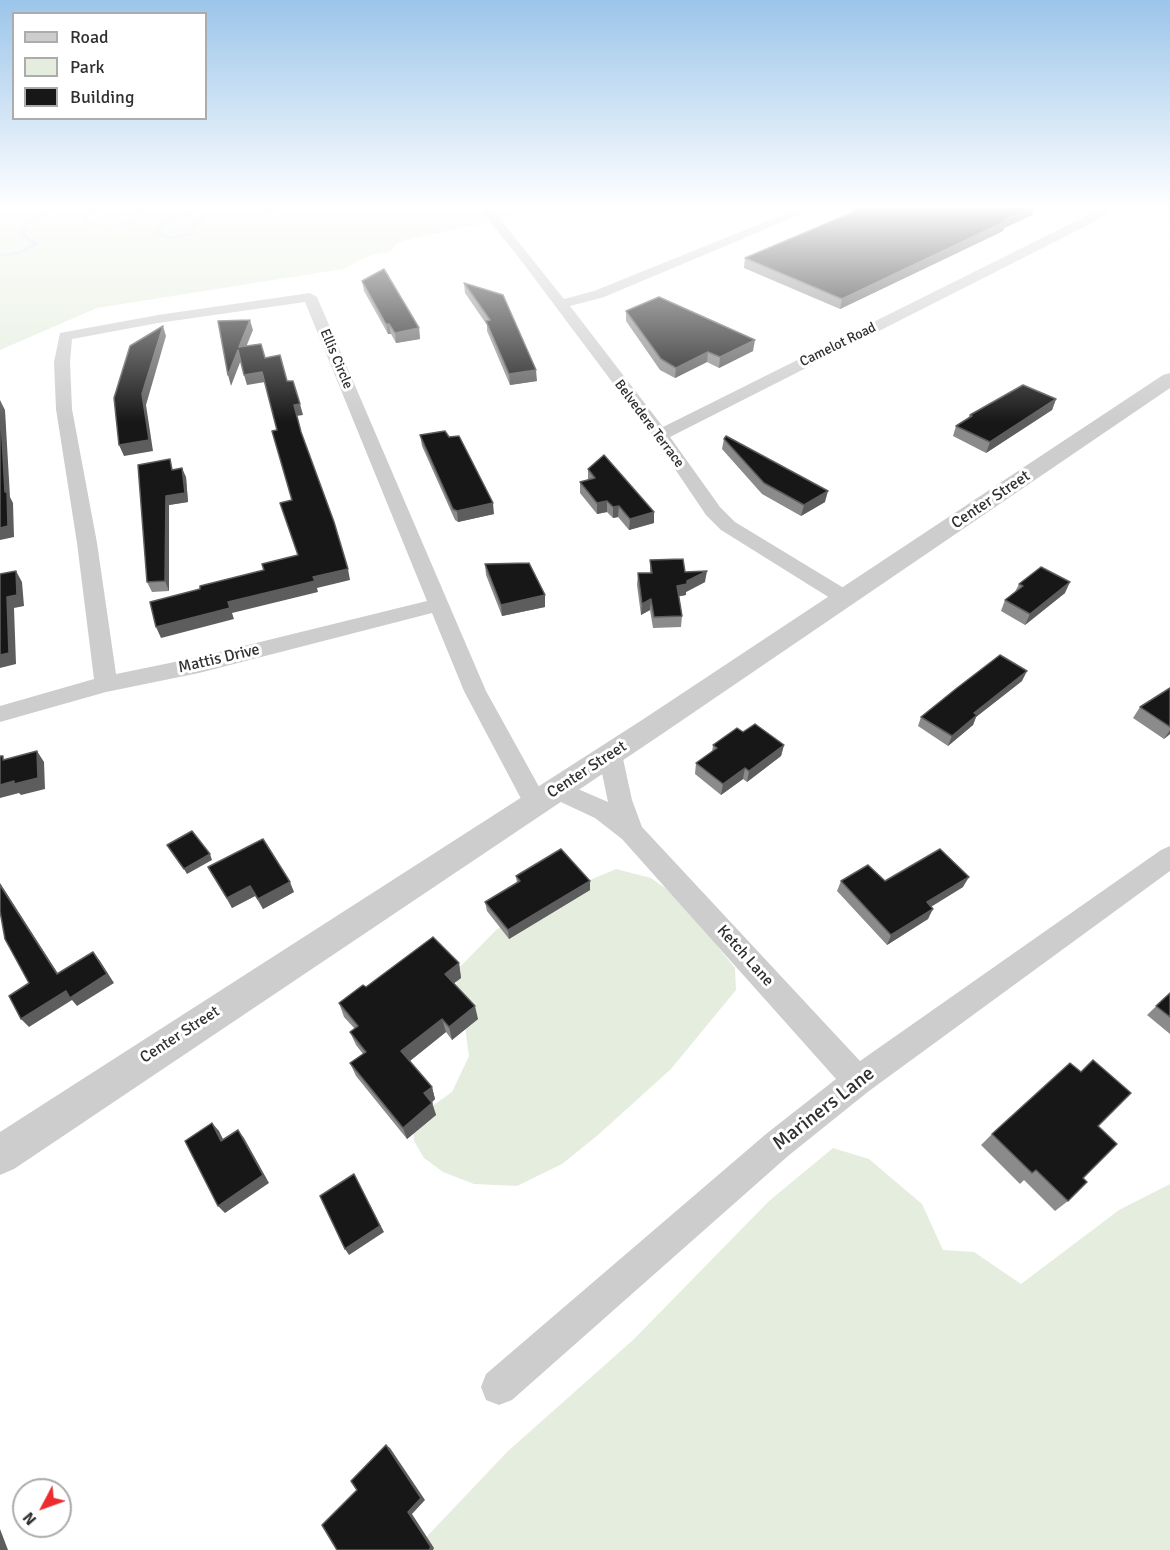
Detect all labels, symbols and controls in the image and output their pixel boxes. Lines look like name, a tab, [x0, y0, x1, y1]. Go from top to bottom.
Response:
legend	[12, 12, 207, 120]
text: Road	[70, 26, 109, 48]
text: Park	[70, 56, 105, 78]
text: Building	[70, 86, 134, 108]
street label: Camelot Road	[797, 319, 879, 371]
street label: Ellis Circle	[316, 326, 356, 392]
street label: Belvedere Terrace	[611, 377, 687, 471]
street label: Center Street	[948, 467, 1034, 533]
street label: Mattis Drive	[176, 640, 262, 678]
street label: Center Street	[544, 737, 630, 803]
street label: Ketch Lane	[713, 922, 777, 990]
street label: Center Street	[137, 1002, 223, 1068]
street label: Mariners Lane	[768, 1062, 880, 1156]
north arrow	[12, 1478, 72, 1538]
text: N	[19, 1508, 41, 1529]

